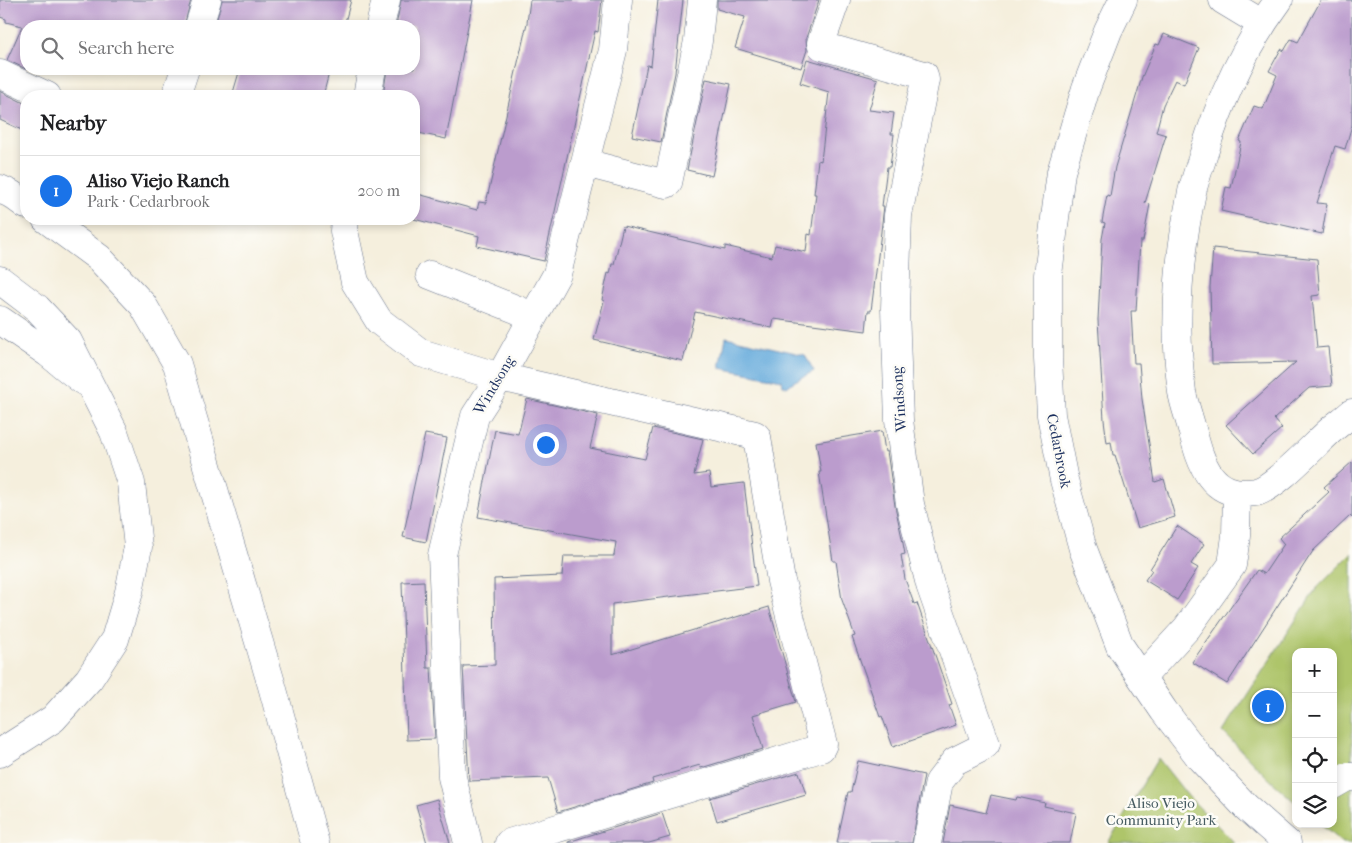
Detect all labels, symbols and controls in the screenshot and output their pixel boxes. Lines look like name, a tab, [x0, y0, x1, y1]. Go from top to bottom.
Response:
search box	[20, 20, 420, 75]
icon: search	[38, 34, 66, 62]
text: Search here	[78, 37, 174, 59]
text: Nearby	[40, 111, 106, 135]
text: Aliso Viejo Ranch	[87, 170, 229, 192]
text: 1	[53, 181, 59, 200]
text: 200 m	[357, 181, 400, 200]
text: Park · Cedarbrook	[87, 192, 210, 211]
street label: Windsong	[469, 351, 519, 419]
street label: Windsong	[888, 365, 910, 433]
street label: Cedarbrook	[1043, 412, 1075, 490]
your location	[533, 432, 559, 458]
map controls	[1292, 648, 1337, 828]
button: +	[1292, 648, 1337, 693]
pin: 1	[1252, 687, 1284, 725]
button: −	[1292, 693, 1337, 738]
button: locate	[1292, 738, 1337, 783]
button: layers	[1292, 783, 1337, 828]
park label: Aliso Viejo Community Park	[1106, 794, 1216, 829]

